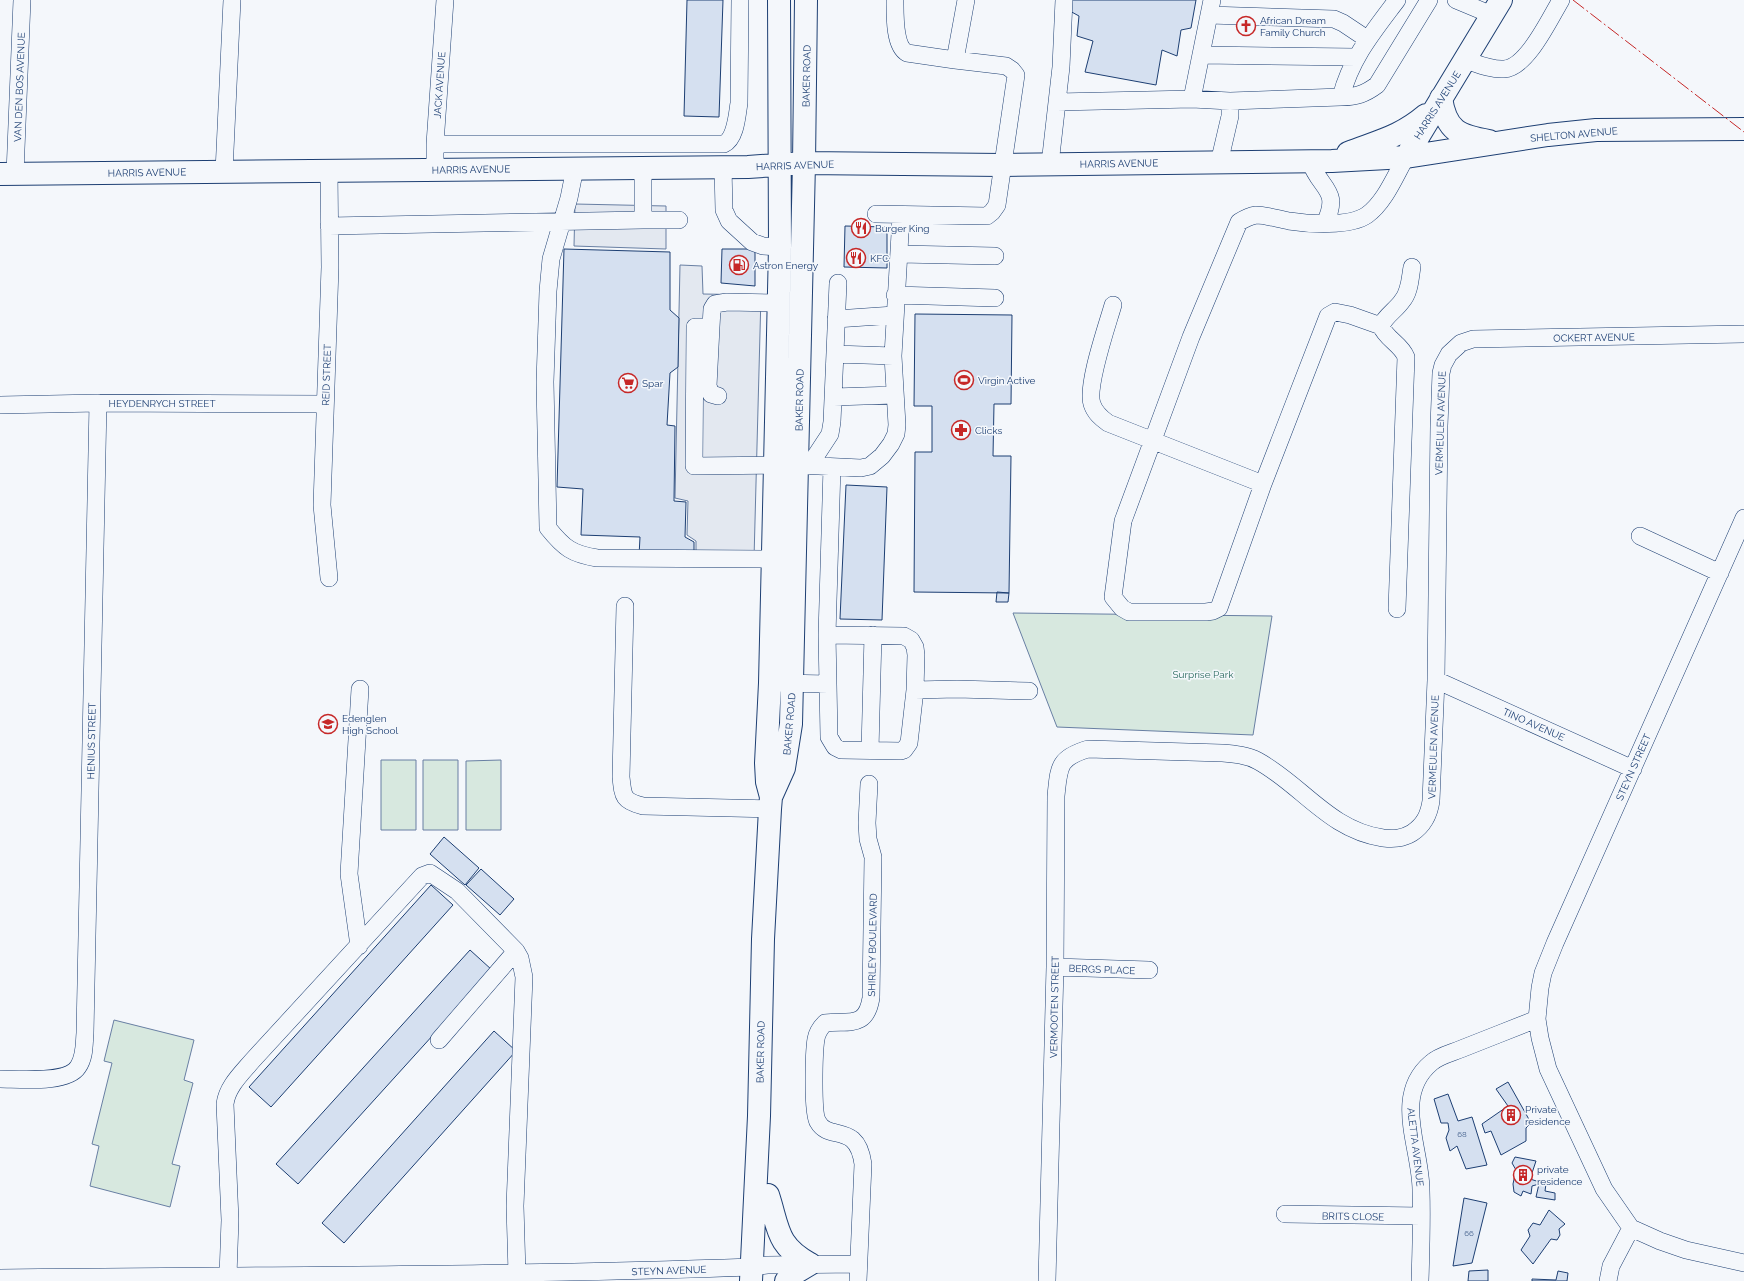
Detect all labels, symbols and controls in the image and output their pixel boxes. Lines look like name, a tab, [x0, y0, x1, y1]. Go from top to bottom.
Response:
church icon: African Dream Family Church	[1235, 15, 1257, 37]
place label: African Dream Family Church	[1260, 15, 1326, 38]
street label: VAN DEN BOS AVENUE	[12, 32, 27, 142]
street label: BAKER ROAD	[800, 45, 813, 107]
street label: JACK AVENUE	[432, 51, 447, 119]
street label: HARRIS AVENUE	[1412, 69, 1463, 141]
street label: SHELTON AVENUE	[1530, 125, 1618, 144]
street label: HARRIS AVENUE	[1080, 157, 1158, 170]
street label: HARRIS AVENUE	[756, 159, 834, 172]
street label: HARRIS AVENUE	[432, 163, 510, 176]
street label: HARRIS AVENUE	[108, 166, 186, 179]
restaurant icon: Burger King	[850, 217, 872, 239]
place label: Burger King	[875, 223, 929, 234]
restaurant icon: KFC	[845, 247, 867, 269]
place label: KFC	[870, 253, 889, 264]
fuel station icon: Astron Energy	[728, 254, 750, 276]
place label: Astron Energy	[753, 260, 819, 271]
street label: OCKERT AVENUE	[1553, 331, 1635, 344]
street label: REID STREET	[320, 344, 333, 406]
street label: BAKER ROAD	[793, 369, 806, 431]
sports icon: Virgin Active	[953, 369, 975, 391]
street label: VERMEULEN AVENUE	[1433, 371, 1448, 475]
supermarket icon: Spar	[617, 372, 639, 394]
place label: Virgin Active	[978, 375, 1036, 386]
place label: Spar	[642, 378, 664, 389]
street label: HEYDENRYCH STREET	[109, 398, 215, 409]
pharmacy icon: Clicks	[950, 419, 972, 441]
place label: Clicks	[975, 425, 1003, 436]
park label: Surprise Park	[1172, 669, 1234, 680]
street label: BAKER ROAD	[781, 692, 798, 756]
street label: VERMEULEN AVENUE	[1426, 695, 1441, 799]
street label: HENIUS STREET	[85, 703, 98, 780]
street label: TINO AVENUE	[1501, 706, 1566, 743]
school or university icon: Edenglen High School	[317, 713, 339, 735]
place label: Edenglen High School	[342, 713, 398, 736]
street label: STEYN STREET	[1614, 732, 1653, 802]
street label: SHIRLEY BOULEVARD	[866, 893, 879, 997]
street label: VERMOOTEN STREET	[1048, 956, 1061, 1058]
street label: BERGS PLACE	[1069, 963, 1135, 976]
street label: BAKER ROAD	[754, 1021, 767, 1083]
building icon: Private residence	[1500, 1104, 1522, 1126]
place label: Private residence	[1525, 1104, 1571, 1127]
street label: ALETTA AVENUE	[1405, 1107, 1426, 1187]
house number: 68	[1457, 1129, 1467, 1139]
building icon: private residence	[1512, 1164, 1534, 1186]
place label: private residence	[1537, 1164, 1583, 1187]
street label: BRITS CLOSE	[1322, 1210, 1384, 1223]
house number: 66	[1464, 1228, 1474, 1238]
street label: STEYN AVENUE	[631, 1264, 707, 1277]

